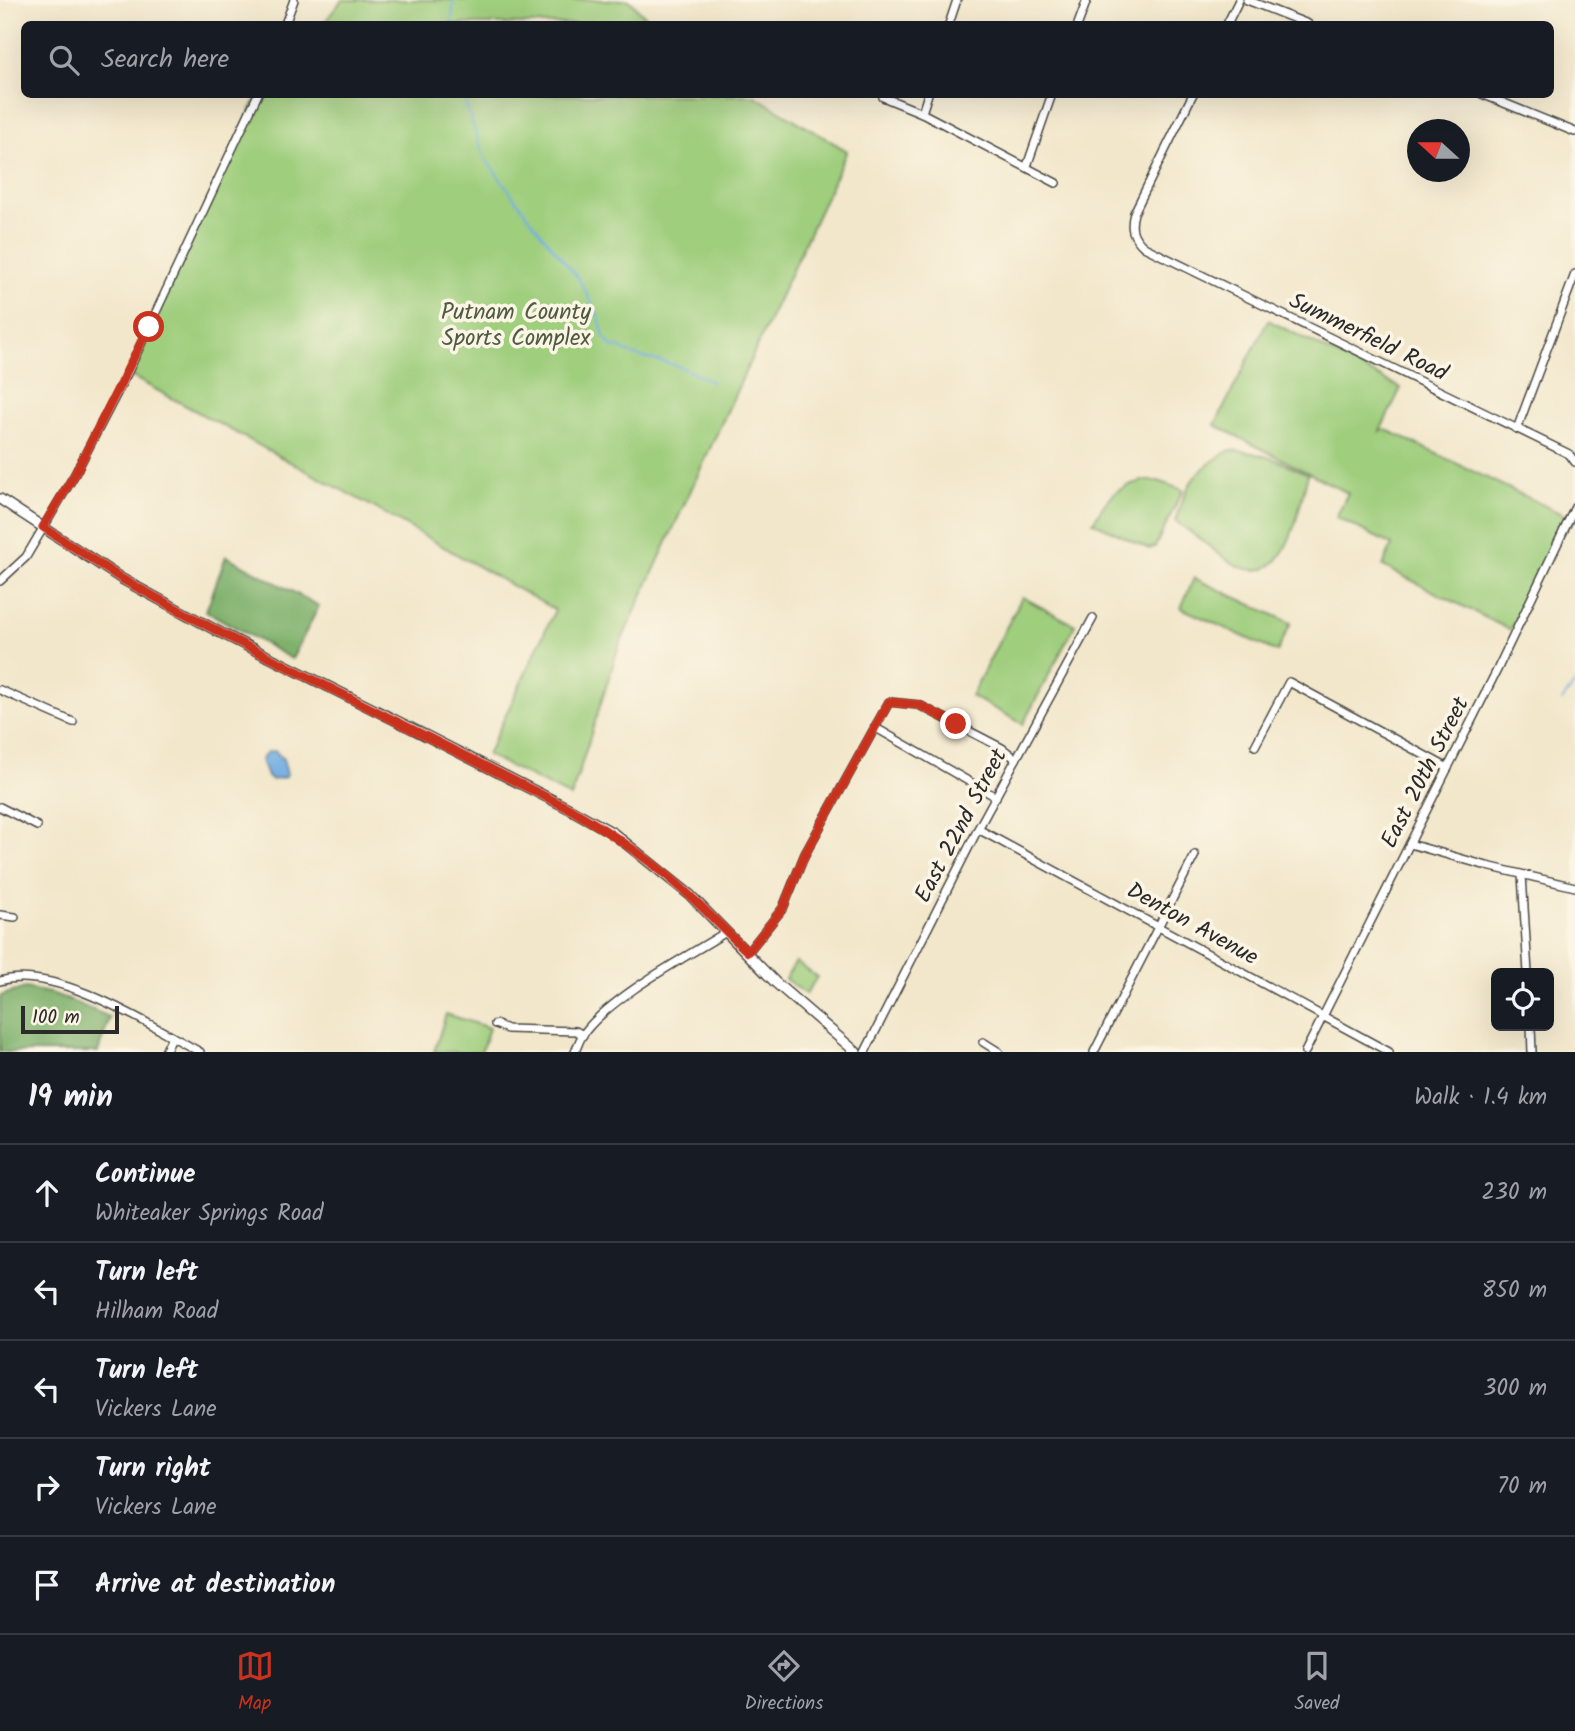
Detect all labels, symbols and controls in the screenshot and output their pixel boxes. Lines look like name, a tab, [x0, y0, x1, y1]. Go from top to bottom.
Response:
search box	[21, 21, 1554, 98]
text: Search here	[101, 39, 229, 81]
icon: search	[45, 41, 83, 79]
north arrow	[1407, 119, 1470, 182]
street label: Summerfield Road	[1283, 284, 1454, 392]
park label: Putnam County Sports Complex	[441, 295, 591, 357]
route start	[133, 311, 164, 342]
street label: East 20th Street	[1372, 690, 1480, 855]
route end	[940, 708, 971, 739]
street label: East 22nd Street	[906, 741, 1018, 910]
street label: Denton Avenue	[1119, 874, 1265, 976]
map controls	[1491, 968, 1554, 1031]
button: locate	[1491, 968, 1554, 1031]
scale bar	[21, 1003, 119, 1035]
text: 100 m	[32, 1003, 80, 1033]
text: 19 min	[28, 1074, 113, 1122]
text: Walk · 1.4 km	[1414, 1080, 1547, 1116]
text: Continue	[95, 1154, 196, 1196]
icon: ahead	[28, 1174, 66, 1212]
text: 230 m	[1481, 1175, 1547, 1211]
text: Whiteaker Springs Road	[95, 1196, 323, 1232]
text: Turn left	[95, 1252, 198, 1294]
icon: left	[28, 1272, 66, 1310]
text: 850 m	[1482, 1273, 1547, 1309]
text: Hilham Road	[95, 1294, 218, 1330]
text: Turn left	[95, 1350, 198, 1392]
icon: left	[28, 1370, 66, 1408]
text: 300 m	[1483, 1371, 1547, 1407]
text: Vickers Lane	[95, 1392, 217, 1428]
text: Turn right	[95, 1448, 211, 1490]
icon: right	[28, 1468, 66, 1506]
text: 70 m	[1497, 1469, 1547, 1505]
text: Vickers Lane	[95, 1490, 217, 1526]
text: Arrive at destination	[95, 1564, 335, 1606]
icon: arrive	[28, 1566, 66, 1604]
tab: Map	[236, 1647, 274, 1719]
tab: Directions	[745, 1647, 823, 1719]
tab: Saved	[1294, 1647, 1339, 1719]

